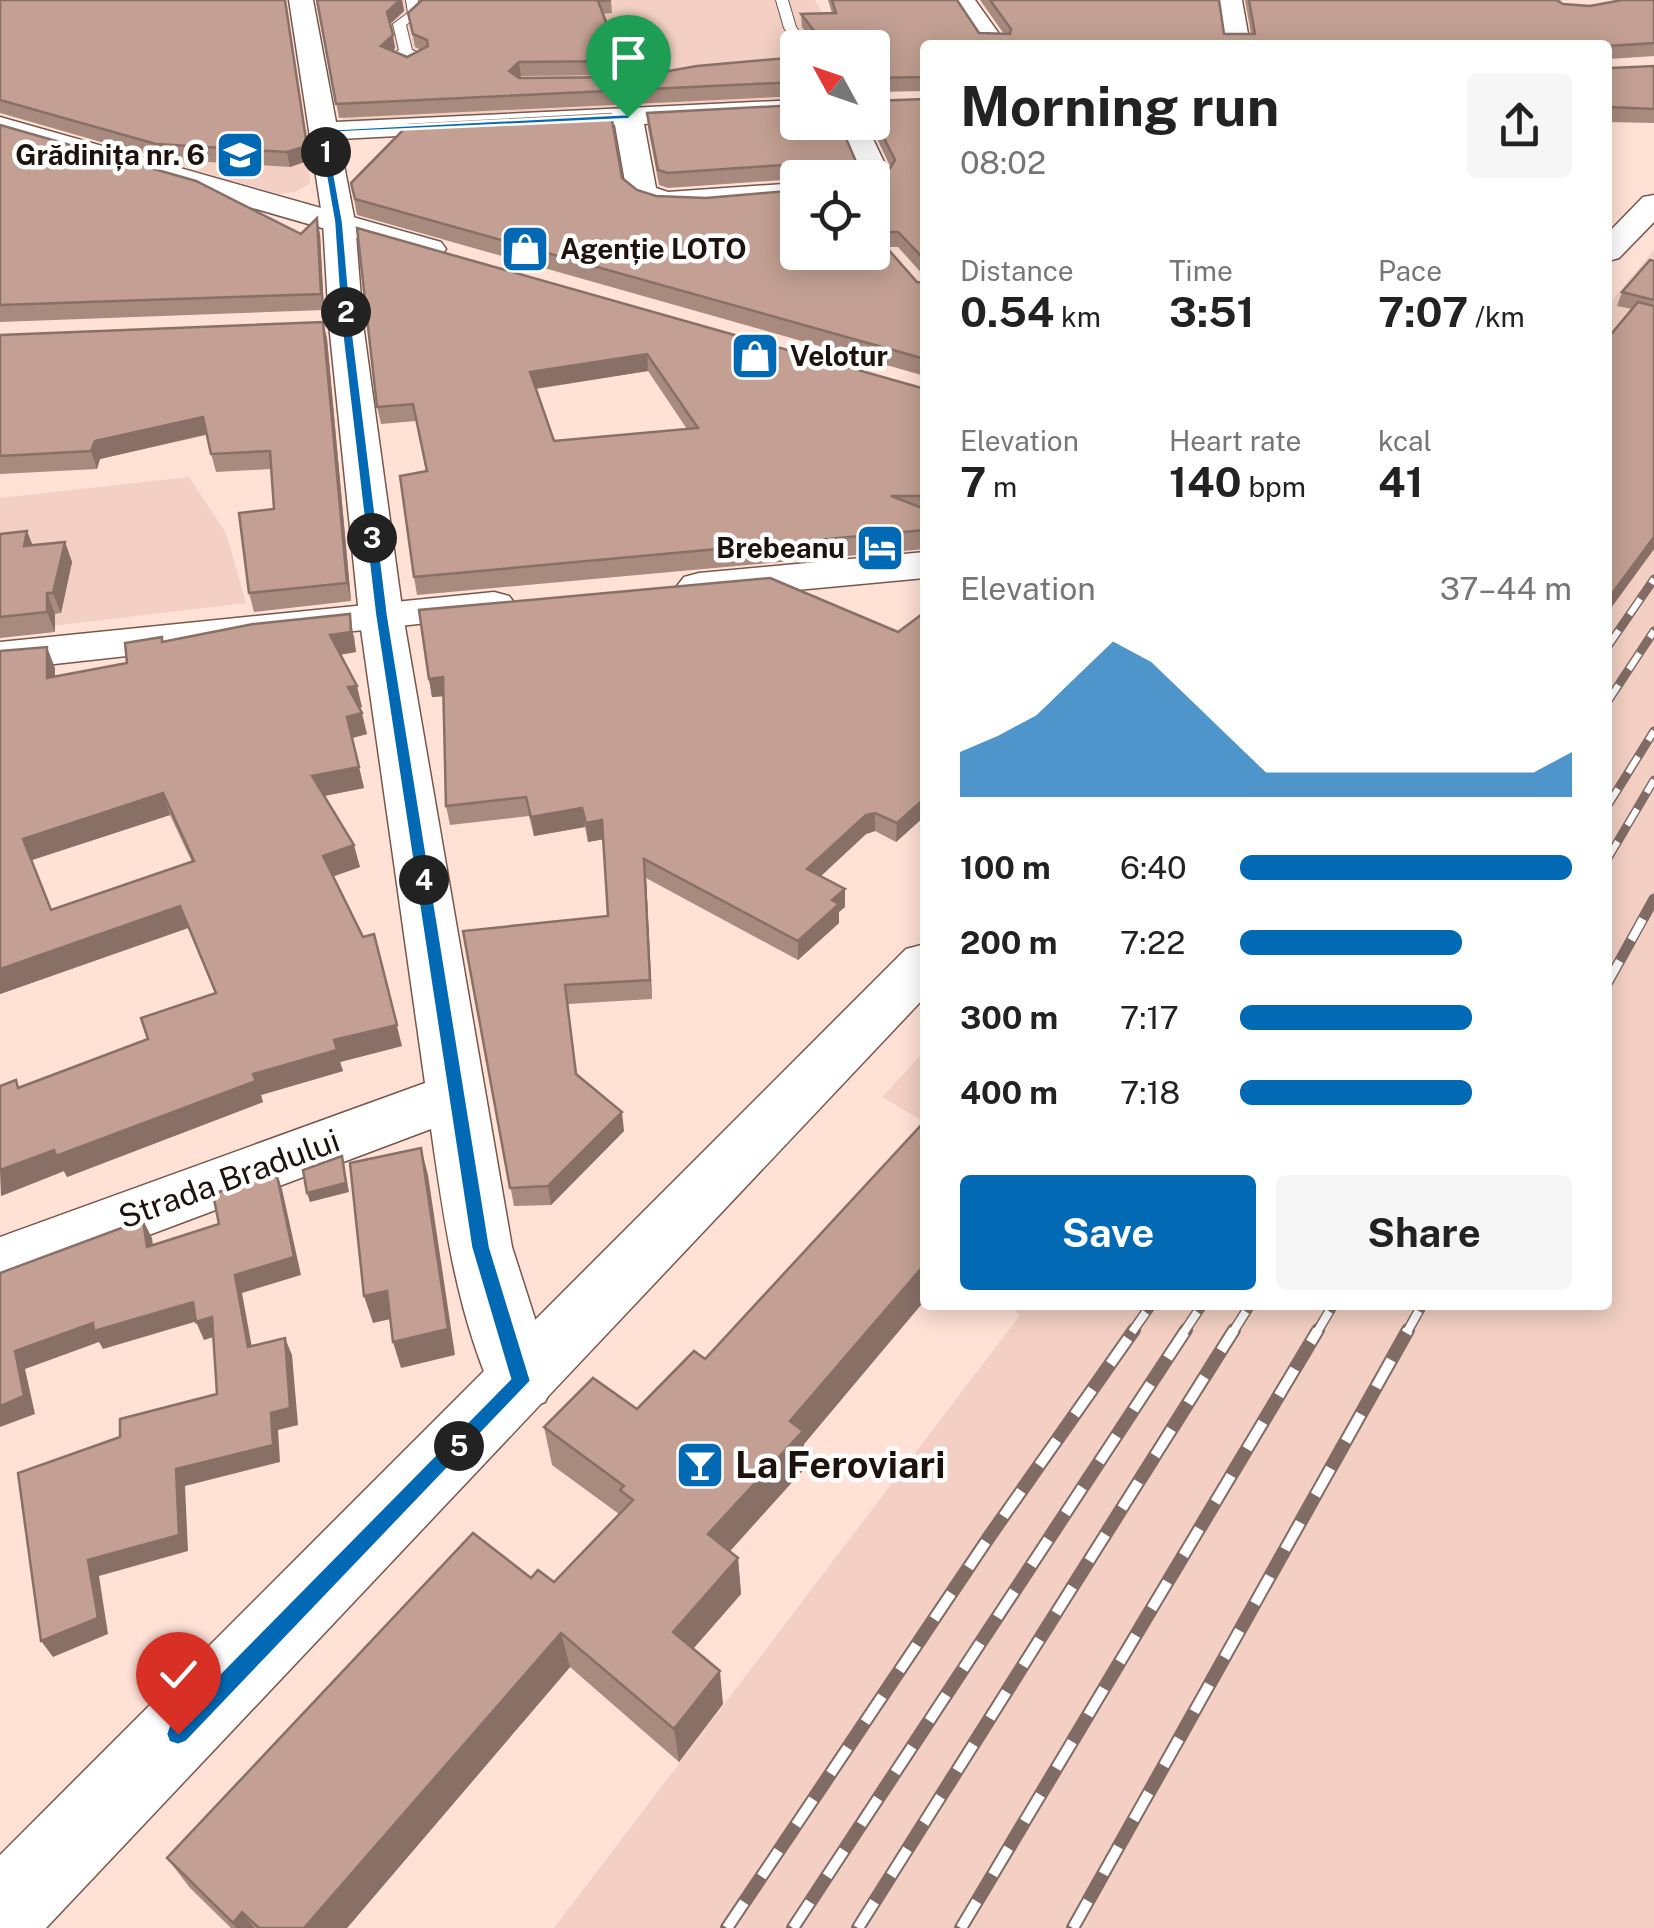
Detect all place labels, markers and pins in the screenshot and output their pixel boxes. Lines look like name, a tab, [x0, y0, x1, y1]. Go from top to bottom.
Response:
pin	[586, 15, 671, 118]
pin: 1	[301, 127, 351, 177]
school or university icon: Grădinița nr. 6	[214, 129, 266, 181]
place label: Grădinița nr. 6	[15, 138, 205, 171]
shop icon: Agenție LOTO	[499, 223, 551, 275]
place label: Agenție LOTO	[560, 232, 746, 265]
pin: 2	[321, 287, 371, 337]
shop icon: Velotur	[729, 330, 781, 382]
place label: Velotur	[790, 339, 888, 372]
pin: 3	[347, 513, 397, 563]
hotel icon: Brebeanu	[854, 522, 906, 574]
place label: Brebeanu	[716, 531, 845, 564]
pin: 4	[399, 855, 449, 905]
pin: 5	[434, 1421, 484, 1471]
bar icon: La Feroviari	[674, 1439, 726, 1491]
place label: La Feroviari	[735, 1442, 945, 1487]
pin	[136, 1632, 221, 1735]

